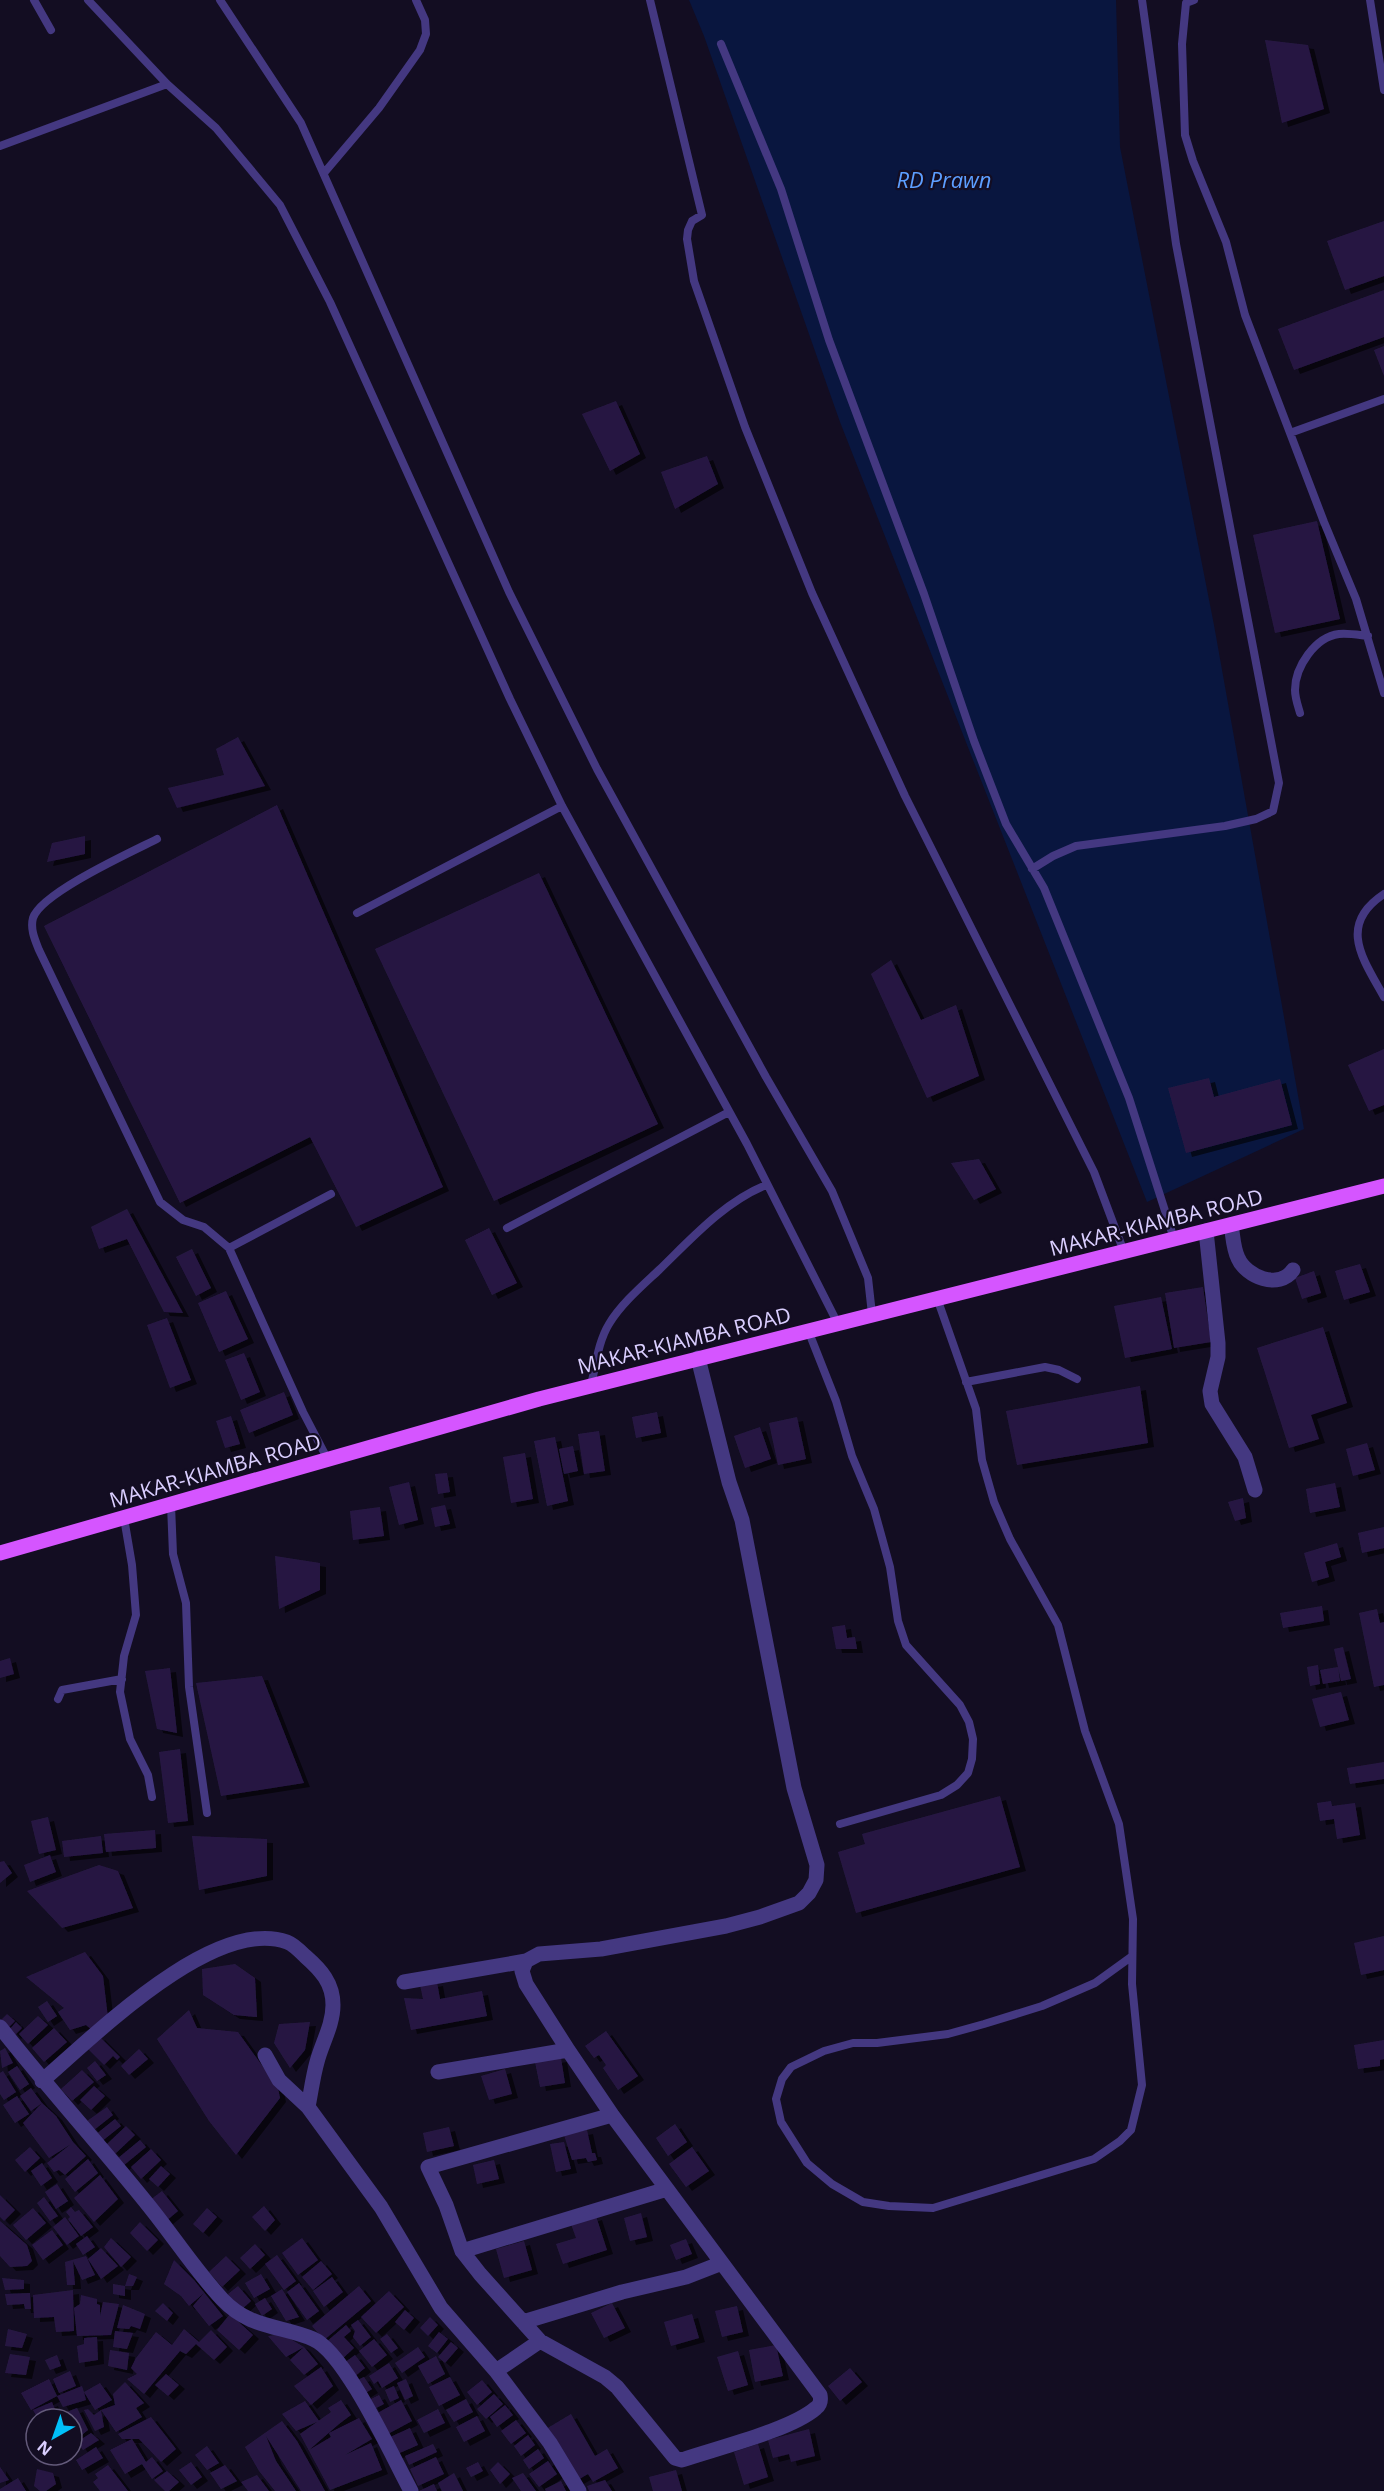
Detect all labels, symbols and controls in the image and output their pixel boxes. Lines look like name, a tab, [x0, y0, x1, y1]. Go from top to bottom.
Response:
water label: RD Prawn	[897, 164, 991, 194]
street label: MAKAR-KIAMBA ROAD	[1046, 1182, 1266, 1262]
street label: MAKAR-KIAMBA ROAD	[574, 1300, 794, 1380]
street label: MAKAR-KIAMBA ROAD	[106, 1426, 324, 1514]
north arrow	[24, 2407, 84, 2467]
text: N	[32, 2436, 56, 2461]

